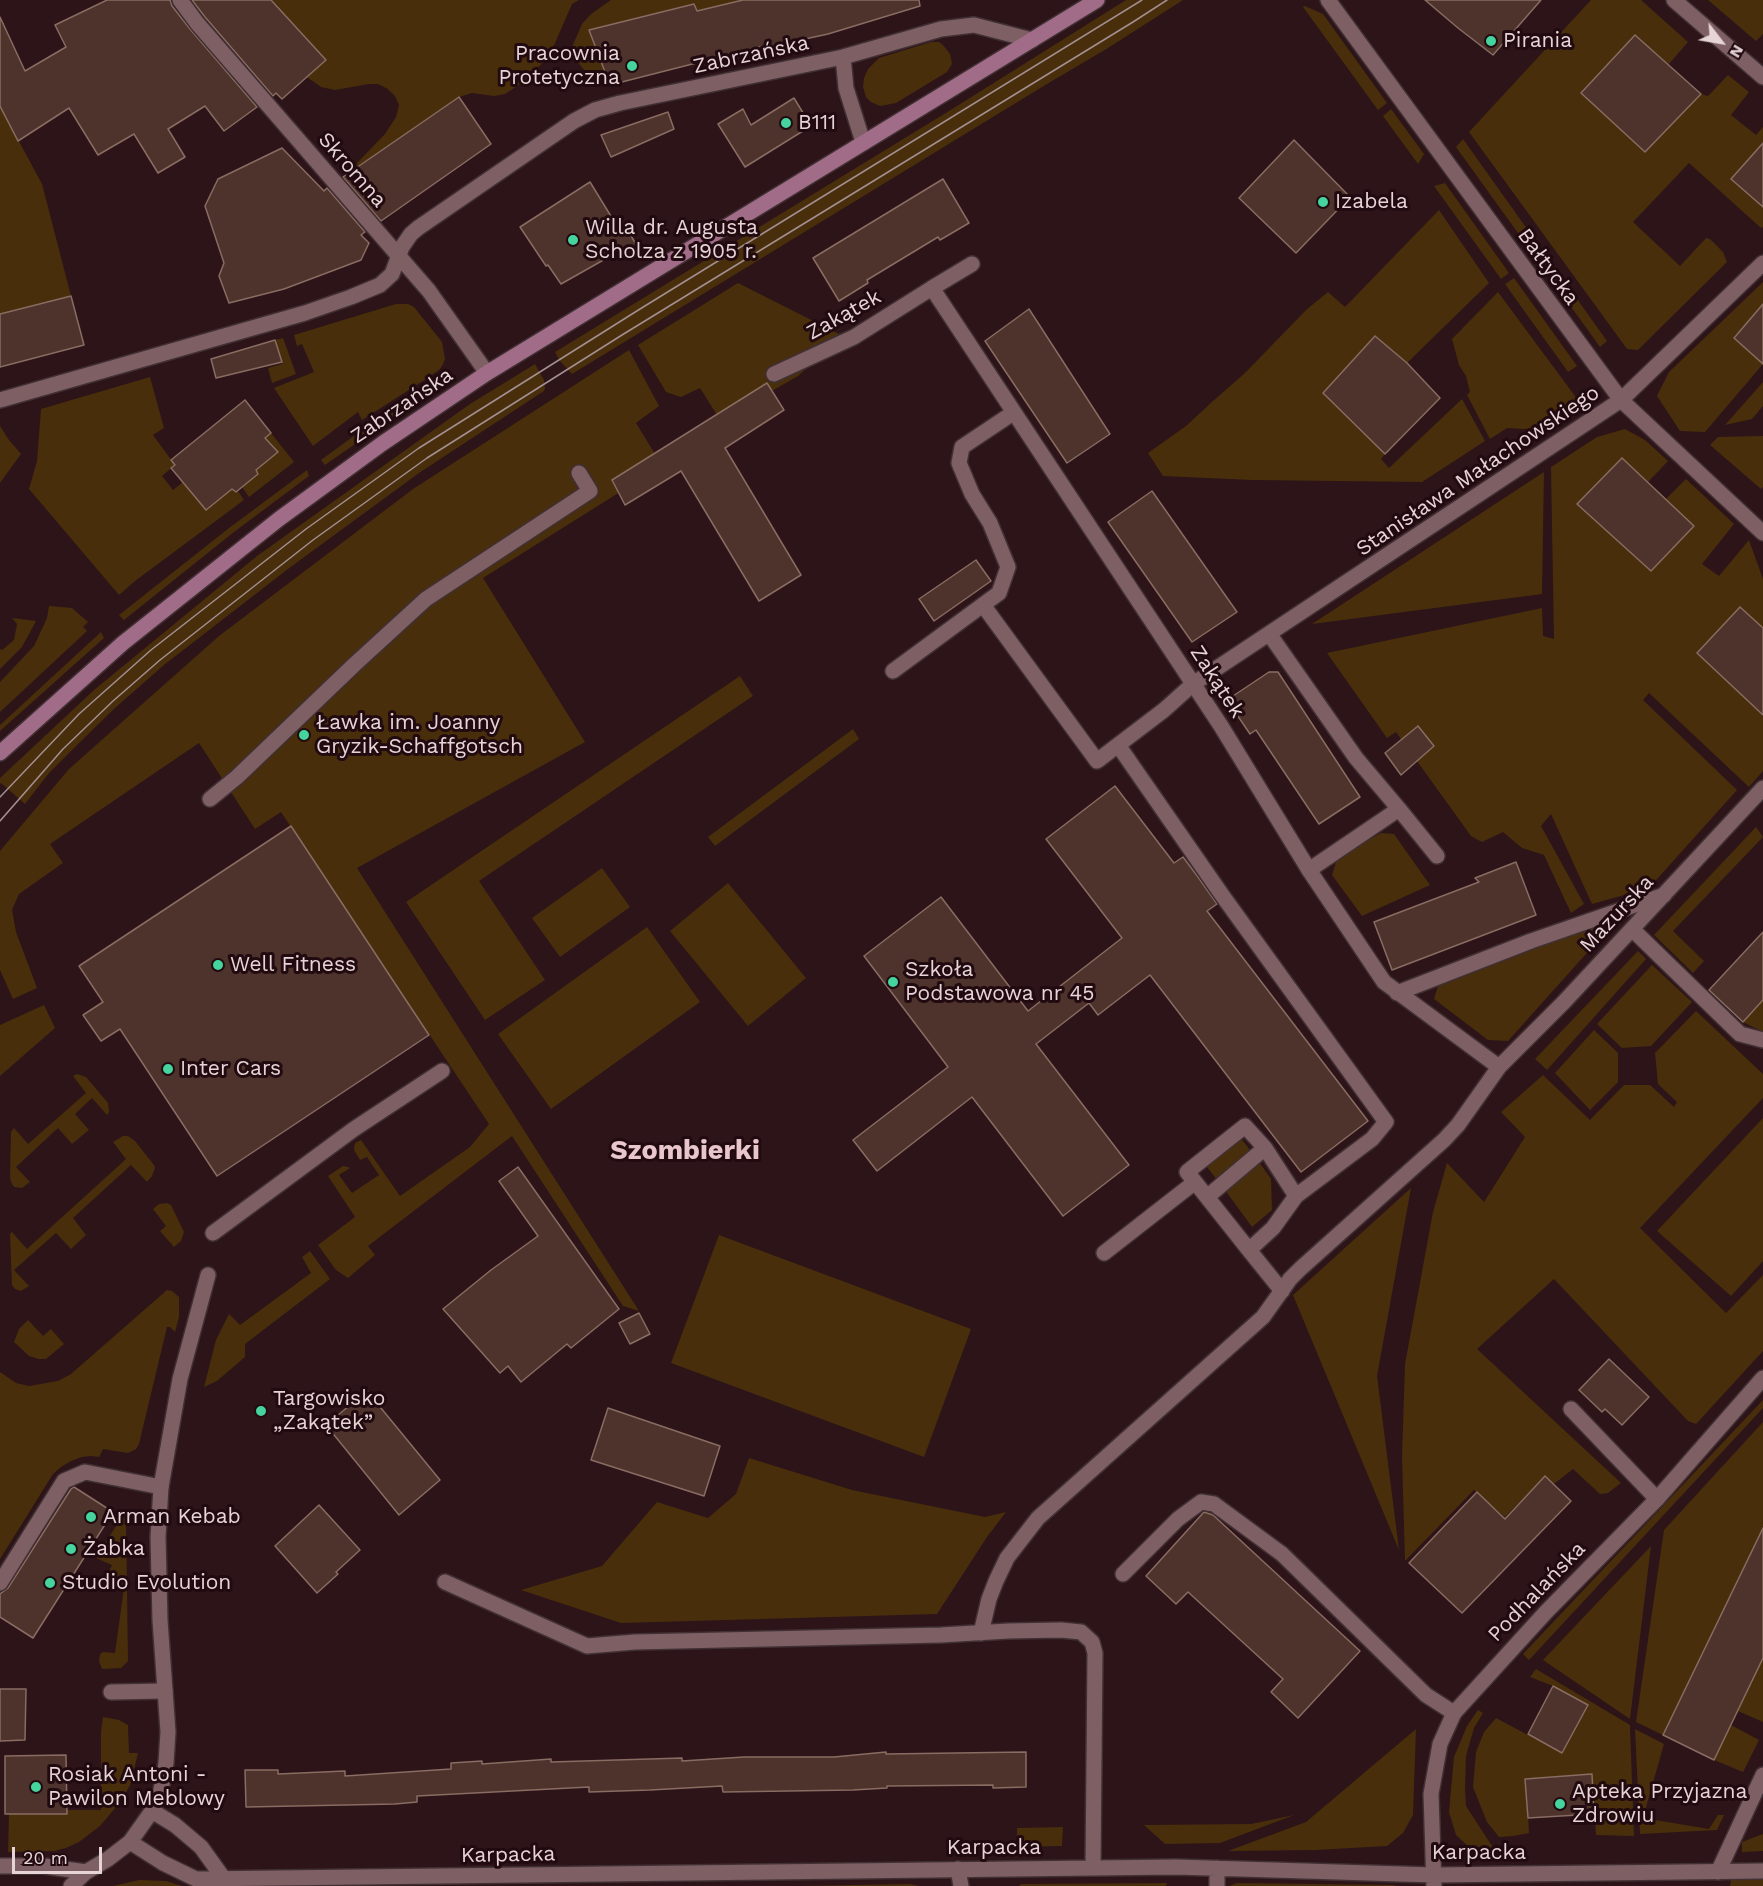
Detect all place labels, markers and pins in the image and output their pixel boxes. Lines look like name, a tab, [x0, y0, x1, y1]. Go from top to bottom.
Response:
place label: Pirania	[1503, 28, 1572, 54]
marker: Pirania	[1484, 34, 1498, 48]
place label: Pracownia Protetyczna	[498, 41, 620, 91]
marker: Pracownia Protetyczna	[625, 59, 639, 73]
place label: B111	[798, 110, 836, 136]
marker: B111	[779, 116, 793, 130]
place label: Izabela	[1335, 189, 1408, 215]
marker: Izabela	[1316, 195, 1330, 209]
place label: Willa dr. Augusta Scholza z 1905 r.	[585, 215, 758, 265]
marker: Willa dr. Augusta Scholza z 1905 r.	[566, 233, 580, 247]
place label: Ławka im. Joanny Gryzik-Schaffgotsch	[316, 710, 523, 760]
marker: Ławka im. Joanny Gryzik-Schaffgotsch	[297, 728, 311, 742]
place label: Well Fitness	[230, 952, 356, 978]
place label: Szkoła Podstawowa nr 45	[905, 957, 1095, 1007]
marker: Well Fitness	[211, 958, 225, 972]
marker: Szkoła Podstawowa nr 45	[886, 975, 900, 989]
place label: Inter Cars	[180, 1056, 281, 1082]
marker: Inter Cars	[161, 1062, 175, 1076]
place label: Targowisko „Zakątek”	[273, 1386, 385, 1436]
marker: Targowisko „Zakątek”	[254, 1404, 268, 1418]
place label: Arman Kebab	[103, 1504, 241, 1530]
marker: Arman Kebab	[84, 1510, 98, 1524]
place label: Żabka	[83, 1536, 145, 1562]
marker: Żabka	[64, 1542, 78, 1556]
place label: Studio Evolution	[62, 1570, 231, 1596]
marker: Studio Evolution	[43, 1576, 57, 1590]
place label: Rosiak Antoni - Pawilon Meblowy	[48, 1762, 225, 1812]
place label: Apteka Przyjazna Zdrowiu	[1572, 1779, 1747, 1829]
marker: Rosiak Antoni - Pawilon Meblowy	[29, 1780, 43, 1794]
marker: Apteka Przyjazna Zdrowiu	[1553, 1797, 1567, 1811]

